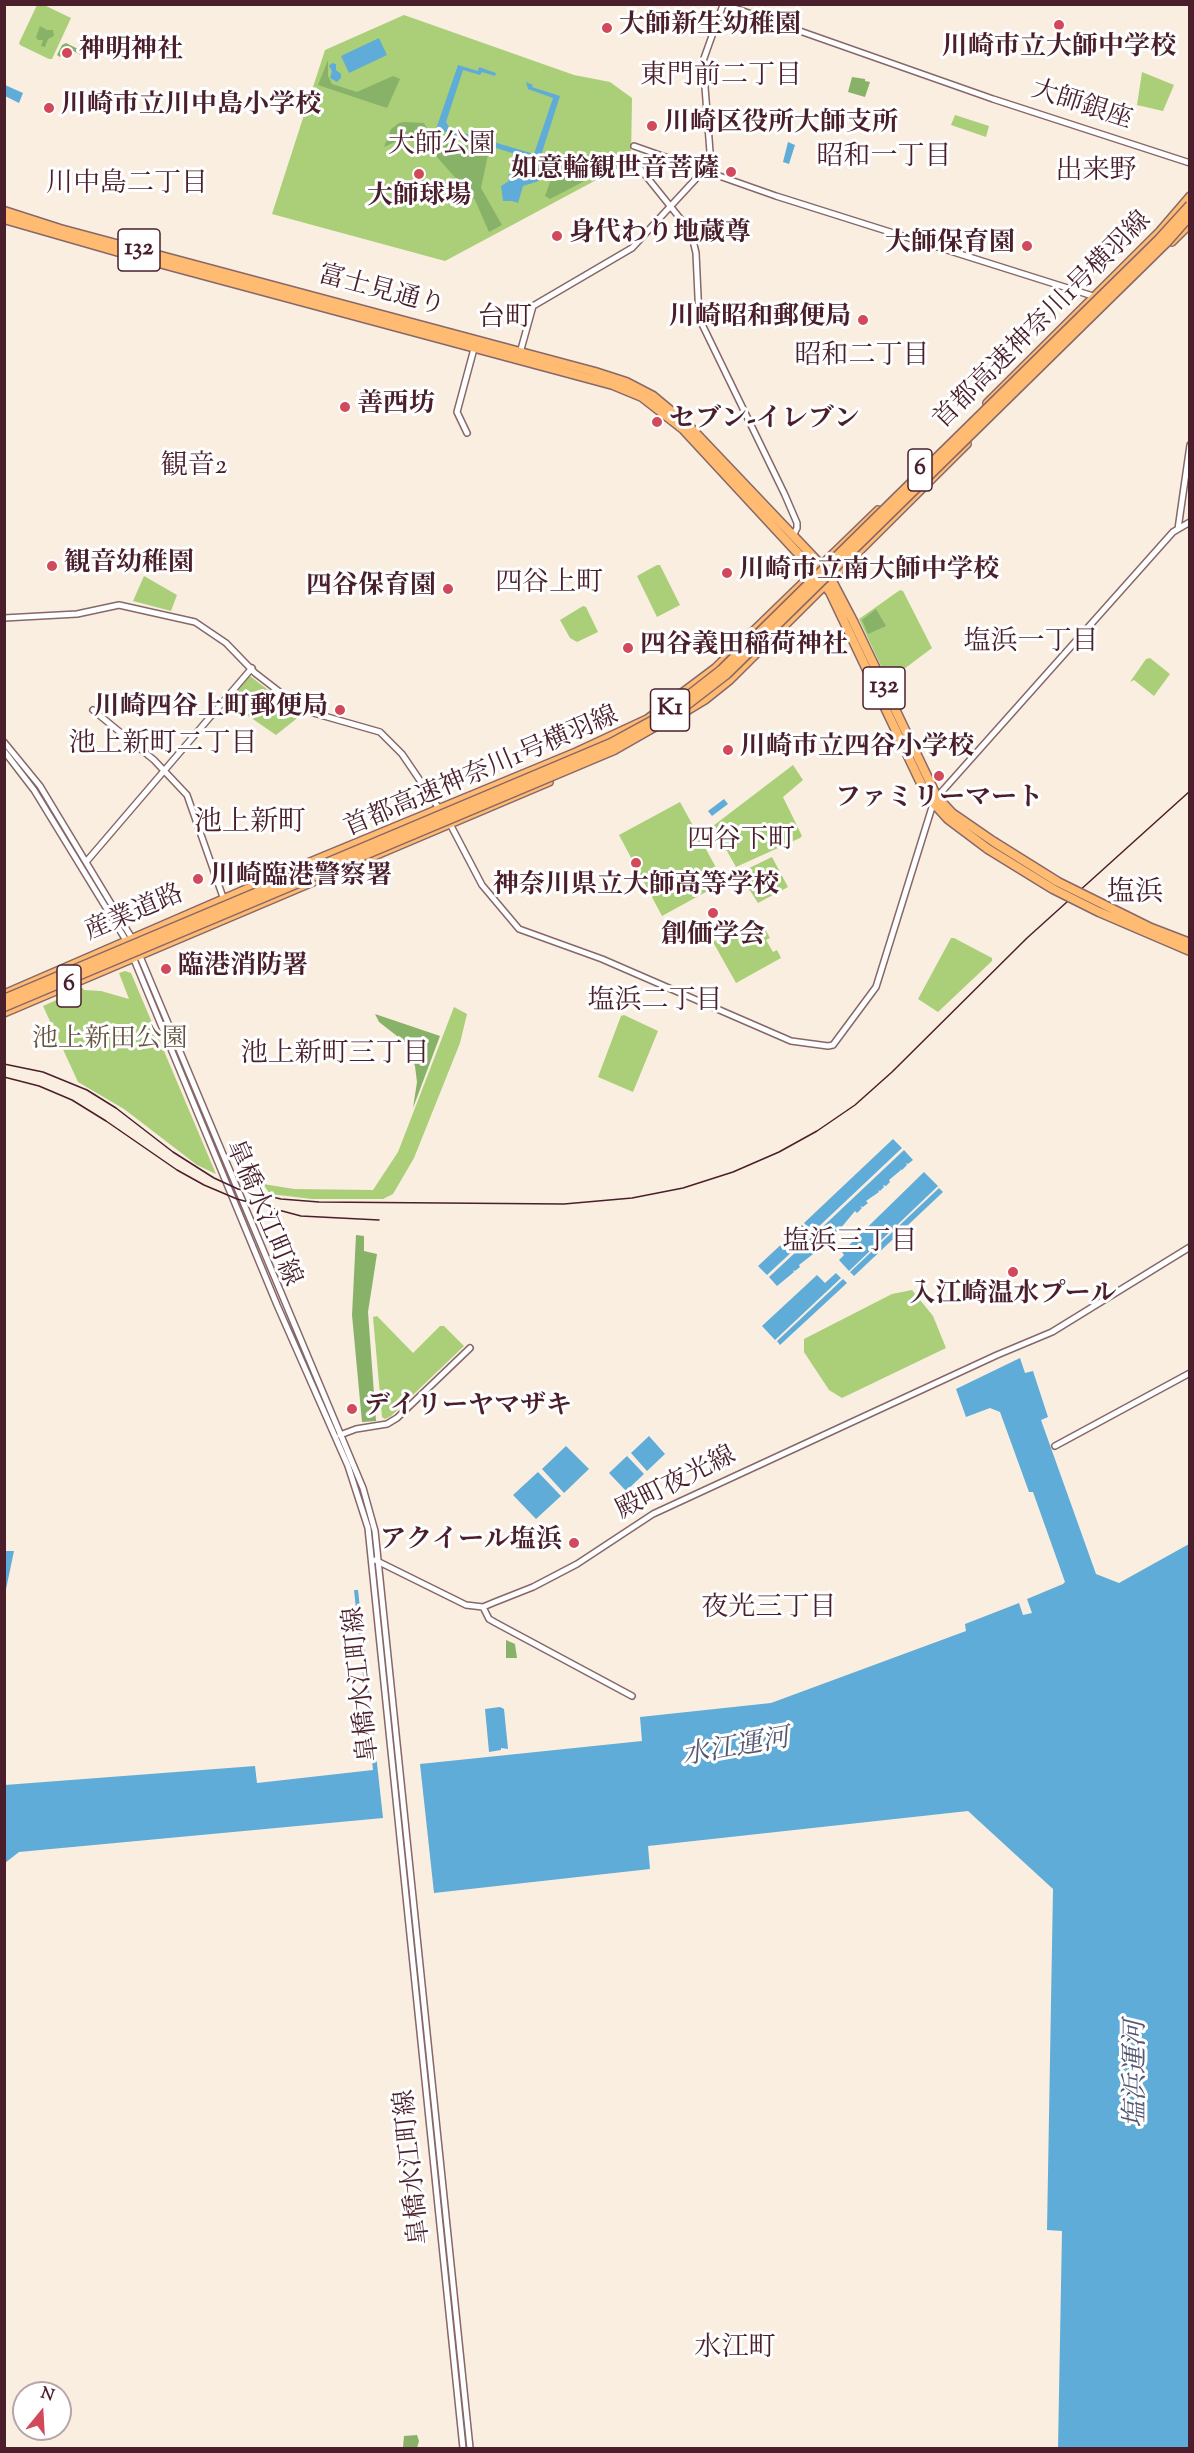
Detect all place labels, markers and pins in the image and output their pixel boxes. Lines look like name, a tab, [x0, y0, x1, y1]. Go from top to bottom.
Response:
place label: 大師新生幼稚園	[619, 12, 801, 44]
marker: 川崎市立大師中学校	[1052, 18, 1066, 32]
marker: 大師新生幼稚園	[600, 21, 614, 35]
place label: 川崎市立大師中学校	[942, 34, 1176, 66]
place label: 神明神社	[79, 37, 183, 69]
marker: 神明神社	[60, 46, 74, 60]
place label: 川崎市立川中島小学校	[61, 92, 321, 124]
marker: 川崎市立川中島小学校	[42, 101, 56, 115]
place label: 川崎区役所大師支所	[664, 110, 898, 142]
marker: 川崎区役所大師支所	[645, 119, 659, 133]
place label: 如意輪観世音菩薩	[511, 156, 719, 188]
marker: 如意輪観世音菩薩	[724, 165, 738, 179]
marker: 大師球場	[412, 167, 426, 181]
place label: 大師球場	[367, 183, 471, 215]
place label: 身代わり地蔵尊	[569, 220, 751, 252]
marker: 身代わり地蔵尊	[550, 229, 564, 243]
place label: 大師保育園	[885, 230, 1015, 262]
marker: 大師保育園	[1020, 239, 1034, 253]
place label: 川崎昭和郵便局	[669, 304, 851, 336]
marker: 川崎昭和郵便局	[856, 313, 870, 327]
place label: 善西坊	[357, 391, 435, 423]
marker: 善西坊	[338, 400, 352, 414]
place label: セブン-イレブン	[669, 406, 860, 438]
marker: セブン-イレブン	[650, 415, 664, 429]
place label: 観音幼稚園	[64, 550, 194, 582]
place label: 川崎市立南大師中学校	[739, 557, 999, 589]
marker: 観音幼稚園	[45, 559, 59, 573]
marker: 川崎市立南大師中学校	[720, 566, 734, 580]
place label: 四谷保育園	[306, 573, 436, 605]
marker: 四谷保育園	[441, 582, 455, 596]
place label: 四谷義田稲荷神社	[640, 632, 848, 664]
marker: 四谷義田稲荷神社	[621, 641, 635, 655]
place label: 川崎四谷上町郵便局	[94, 694, 328, 726]
marker: 川崎四谷上町郵便局	[333, 703, 347, 717]
place label: 川崎市立四谷小学校	[740, 734, 974, 766]
marker: 川崎市立四谷小学校	[721, 743, 735, 757]
marker: ファミリーマート	[932, 769, 946, 783]
place label: ファミリーマート	[835, 785, 1043, 817]
marker: 神奈川県立大師高等学校	[629, 856, 643, 870]
place label: 川崎臨港警察署	[210, 863, 392, 895]
marker: 川崎臨港警察署	[191, 872, 205, 886]
place label: 神奈川県立大師高等学校	[493, 872, 779, 904]
marker: 創価学会	[706, 906, 720, 920]
place label: 創価学会	[661, 922, 765, 954]
place label: 臨港消防署	[178, 953, 308, 985]
marker: 臨港消防署	[159, 962, 173, 976]
marker: 入江崎温水プール	[1006, 1265, 1020, 1279]
place label: 入江崎温水プール	[909, 1281, 1117, 1313]
place label: デイリーヤマザキ	[364, 1393, 572, 1425]
marker: デイリーヤマザキ	[345, 1402, 359, 1416]
place label: アクイール塩浜	[380, 1527, 562, 1559]
marker: アクイール塩浜	[567, 1536, 581, 1550]

